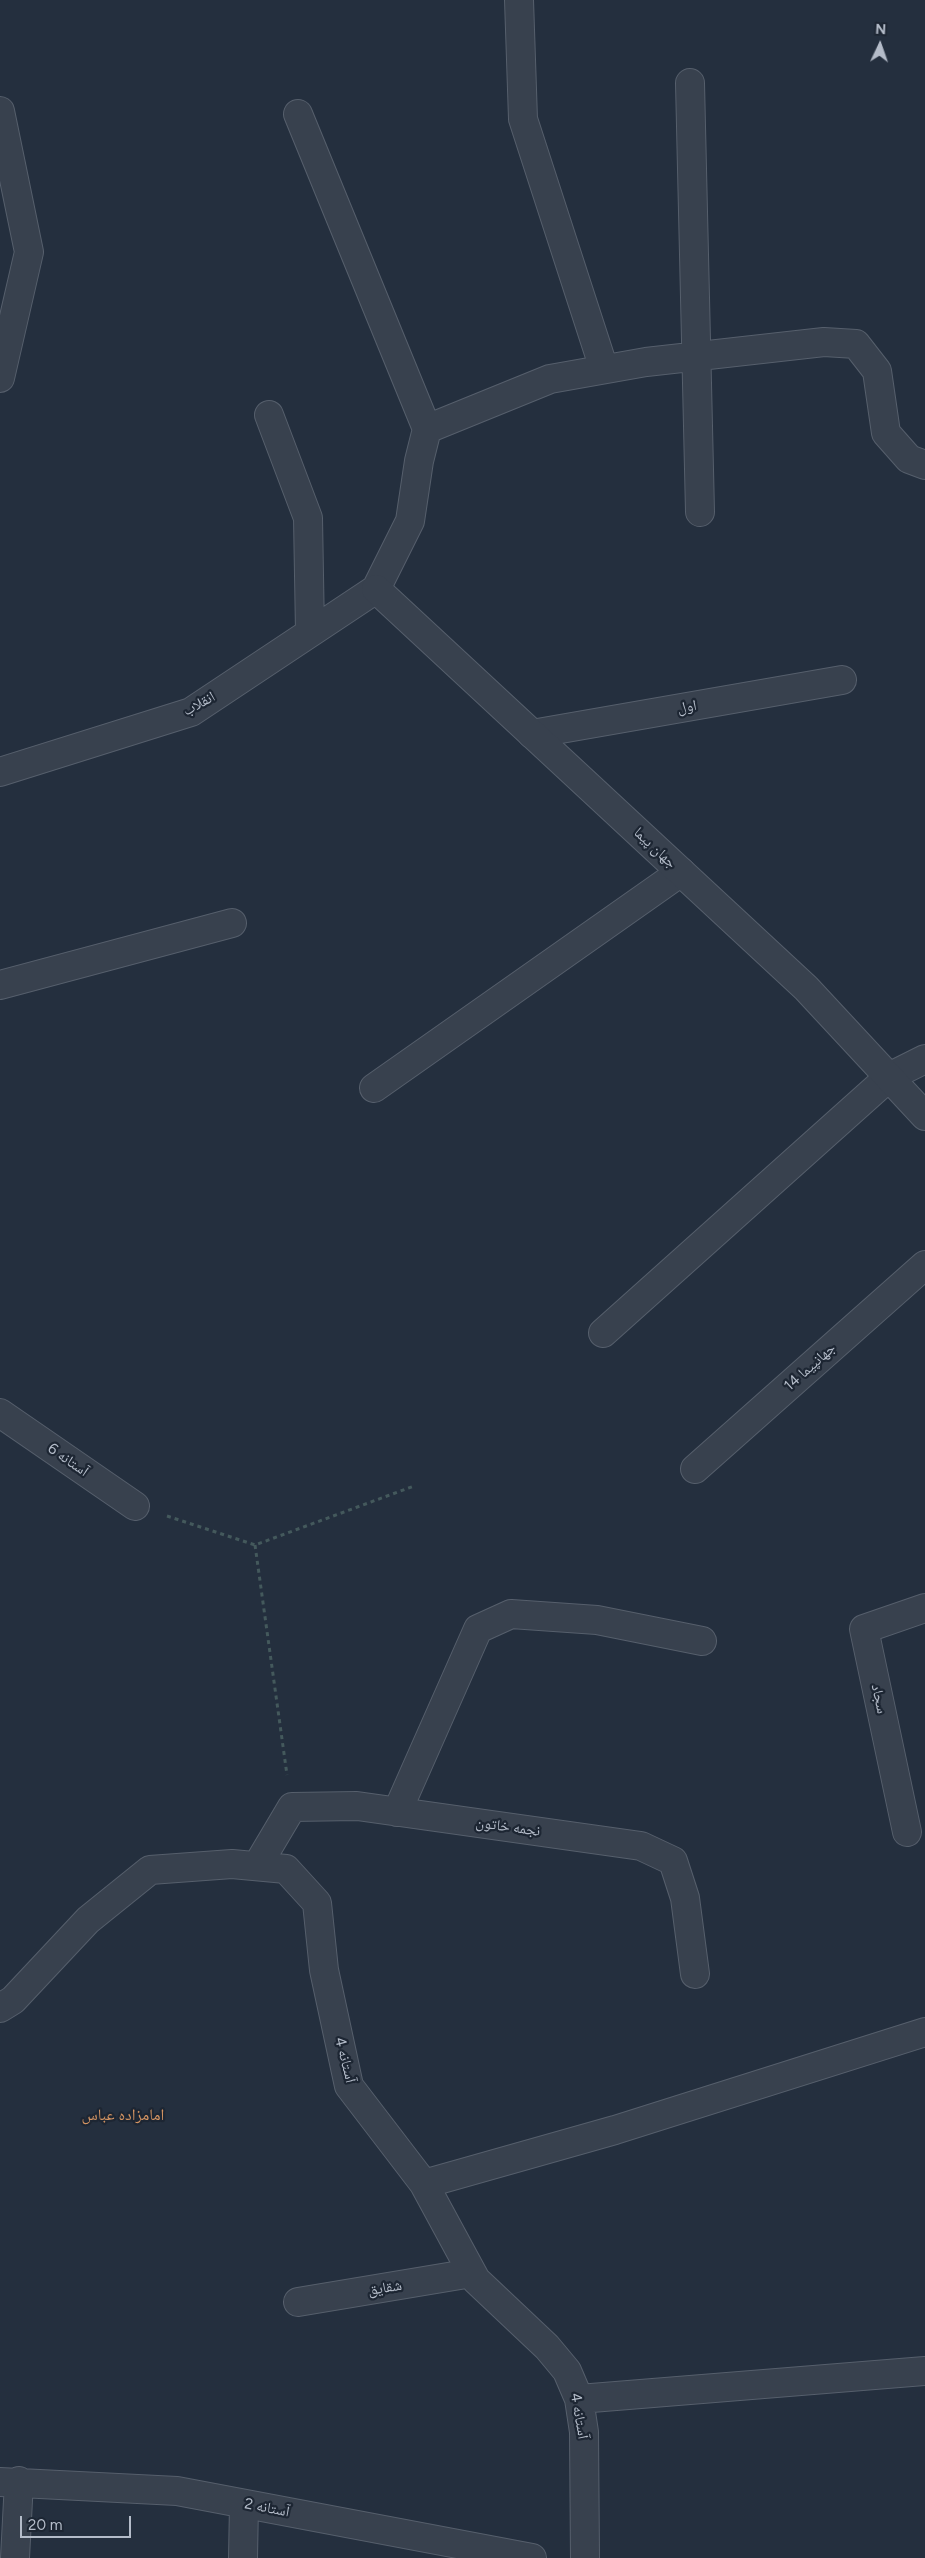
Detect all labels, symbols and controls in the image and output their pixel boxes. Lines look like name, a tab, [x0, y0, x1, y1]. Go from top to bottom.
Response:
north arrow	[855, 20, 905, 70]
text: N	[875, 21, 887, 38]
street label: انقلاب	[180, 688, 218, 720]
street label: اول	[676, 696, 698, 718]
street label: جهان پیما	[630, 824, 680, 872]
street label: جهانپیما 14	[781, 1339, 839, 1395]
street label: آستانه 6	[44, 1440, 92, 1480]
street label: سجاد	[867, 1683, 891, 1715]
street label: نجمه خاتون	[475, 1814, 541, 1840]
street label: آستانه 4	[331, 2035, 359, 2085]
district label: امامزاده عباس	[82, 2105, 164, 2125]
street label: شقایق	[367, 2276, 403, 2300]
street label: آستانه 4	[566, 2392, 592, 2440]
street label: آستانه 2	[243, 2495, 291, 2521]
scale bar	[22, 2506, 134, 2538]
text: 20 m	[28, 2516, 62, 2534]

